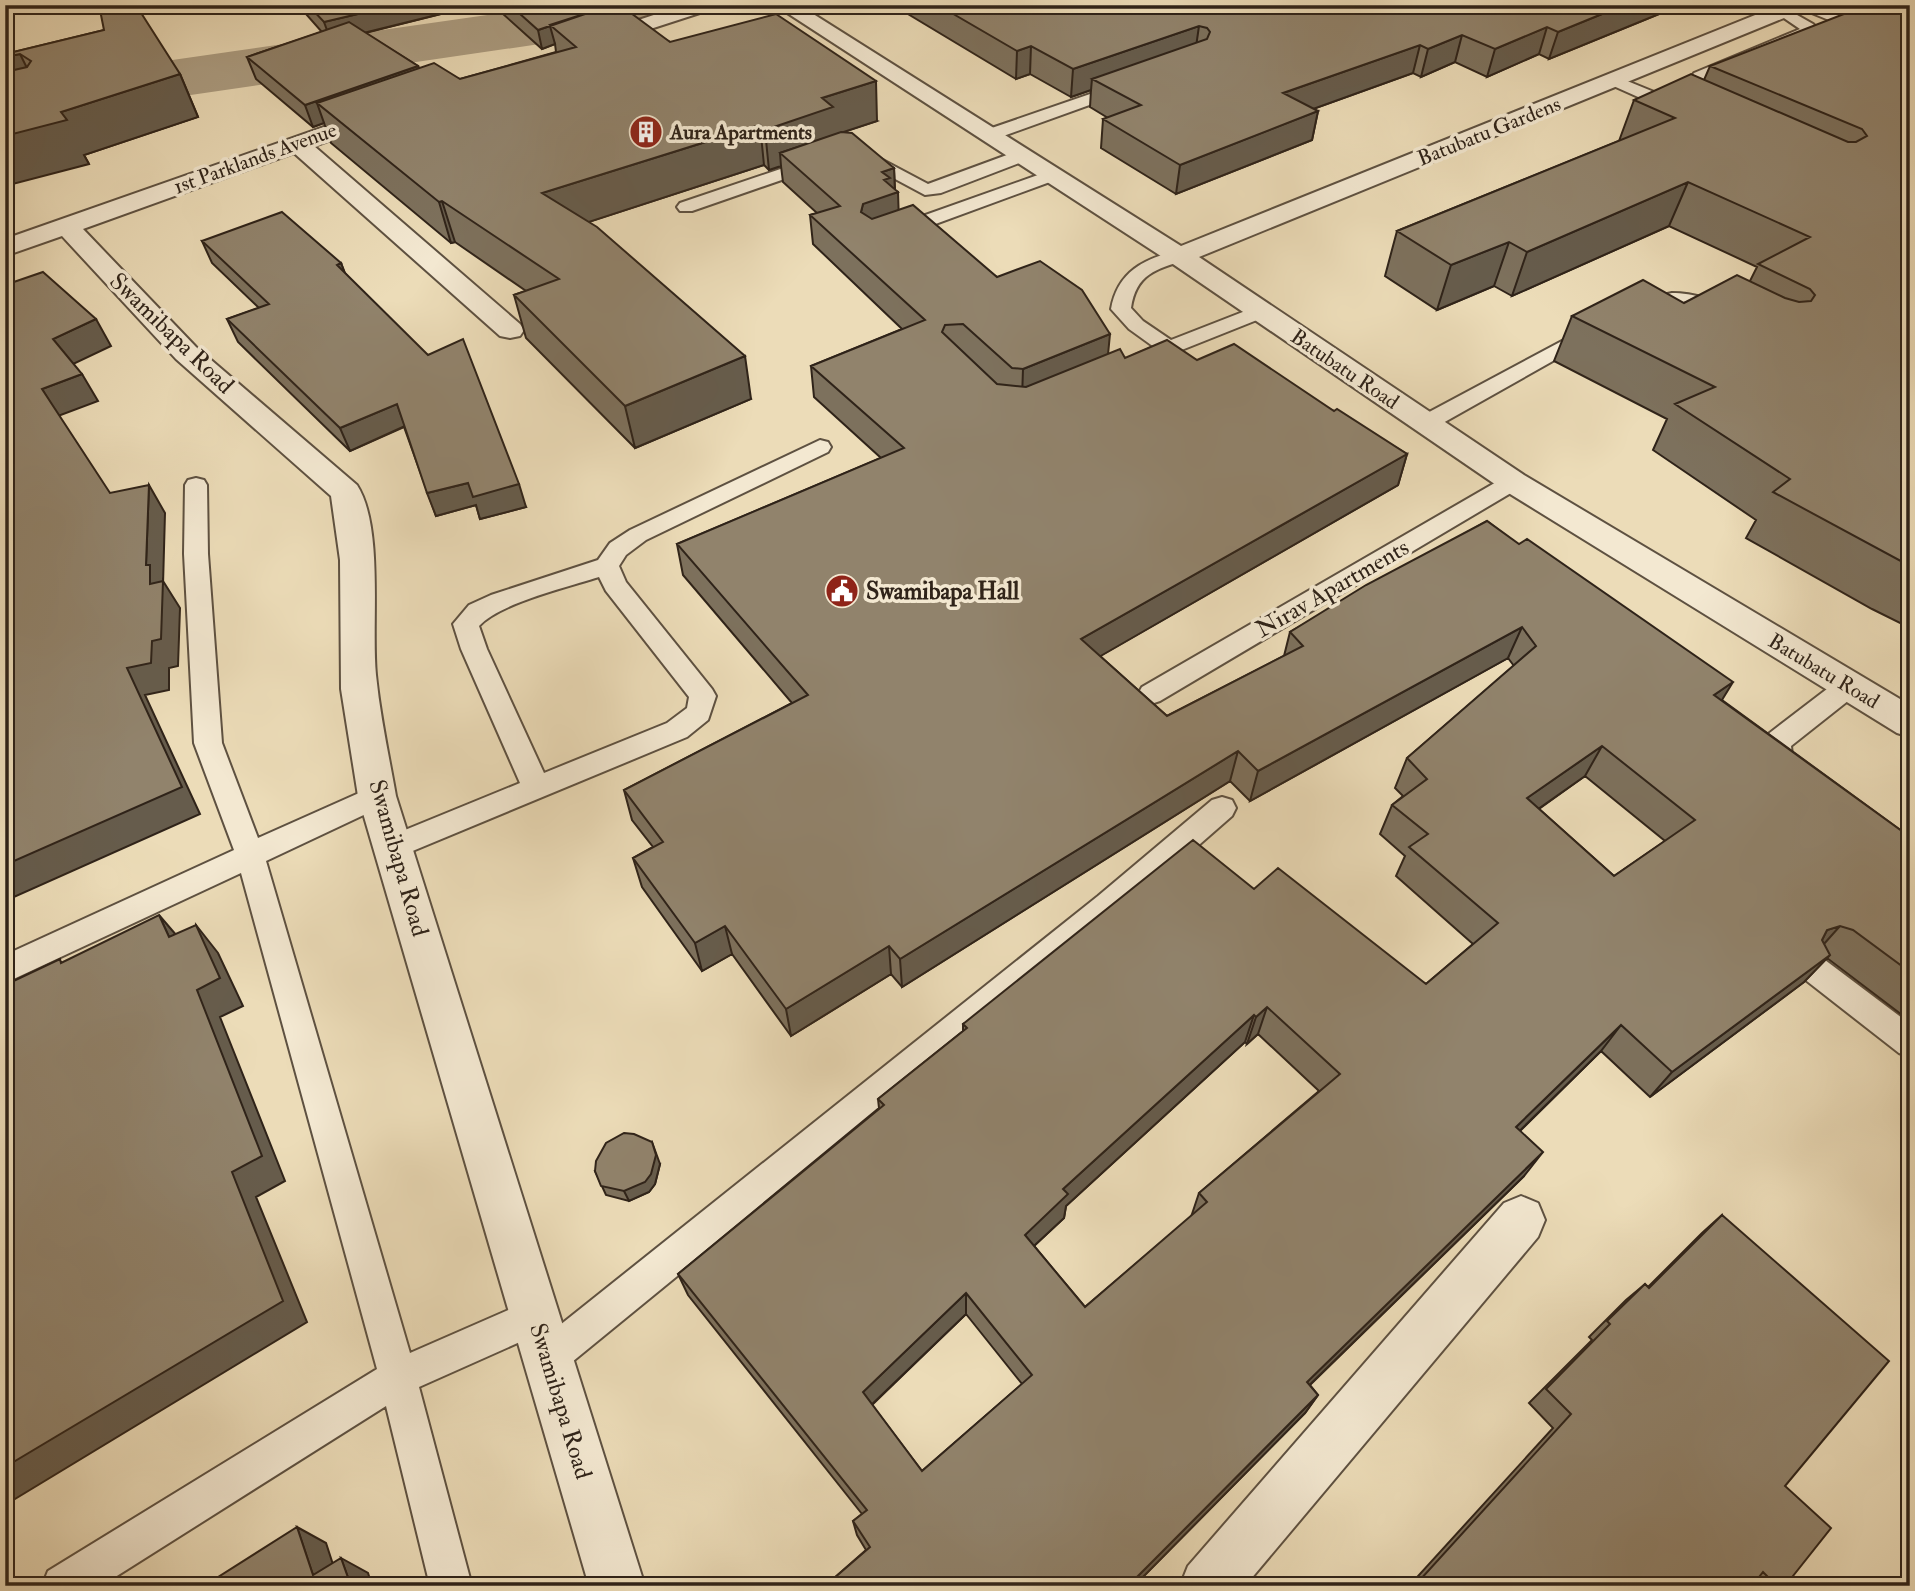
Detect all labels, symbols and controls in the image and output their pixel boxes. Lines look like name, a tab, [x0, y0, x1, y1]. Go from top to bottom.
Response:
street label: Batubatu Gardens	[1414, 90, 1565, 172]
building icon: Aura Apartments	[627, 113, 665, 151]
street label: 1st Parklands Avenue	[170, 116, 341, 201]
place label: Aura Apartments	[669, 119, 812, 146]
street label: Swamibapa Road	[103, 266, 241, 401]
street label: Batubatu Road	[1285, 323, 1405, 416]
street label: Nirav Apartments	[1250, 532, 1415, 645]
public building icon: Swamibapa Hall	[823, 572, 861, 610]
place label: Swamibapa Hall	[866, 576, 1020, 607]
street label: Batubatu Road	[1763, 628, 1885, 716]
street label: Swamibapa Road	[361, 776, 436, 940]
street label: Swamibapa Road	[522, 1319, 599, 1483]

